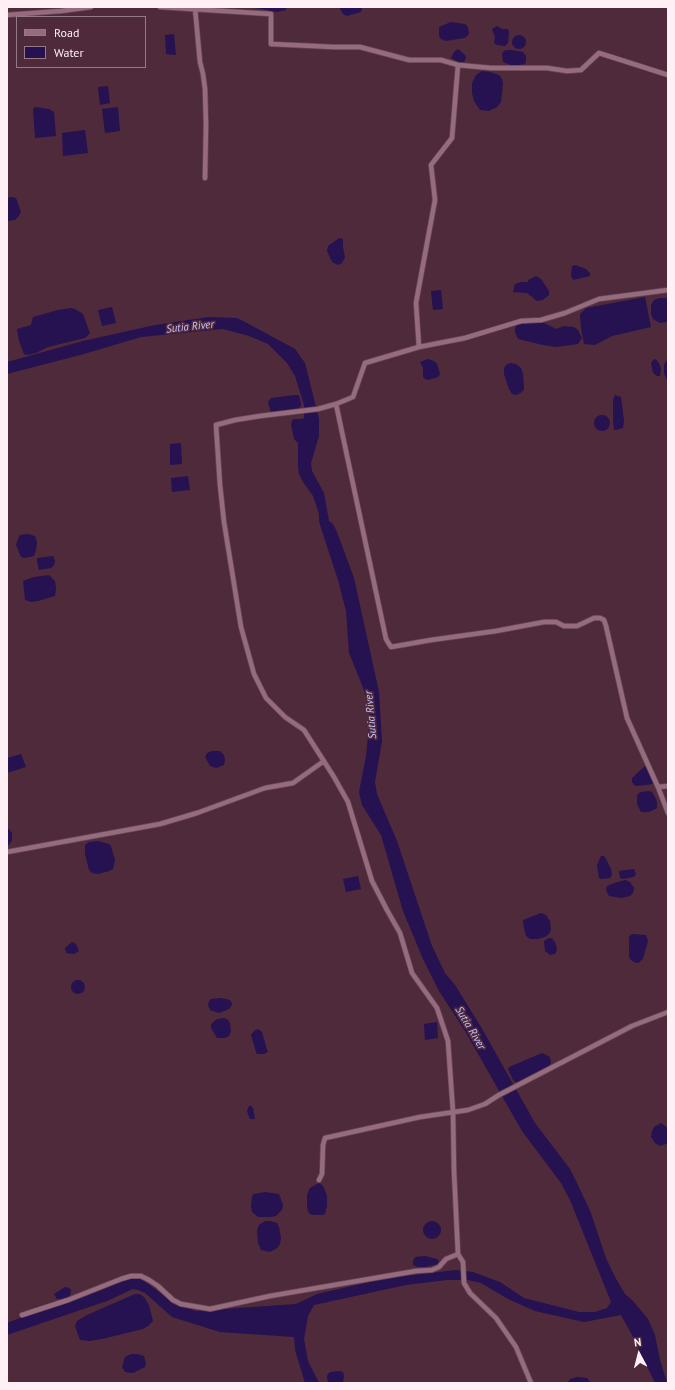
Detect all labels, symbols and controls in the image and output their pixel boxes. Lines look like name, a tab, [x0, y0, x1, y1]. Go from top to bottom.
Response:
legend	[16, 16, 146, 68]
text: Road	[54, 25, 79, 40]
text: Water	[54, 45, 84, 60]
water label: Sutia River	[165, 318, 215, 336]
water label: Sutia River	[362, 690, 380, 740]
water label: Sutia River	[452, 1004, 488, 1052]
north arrow	[619, 1334, 659, 1374]
text: N	[633, 1335, 642, 1349]

